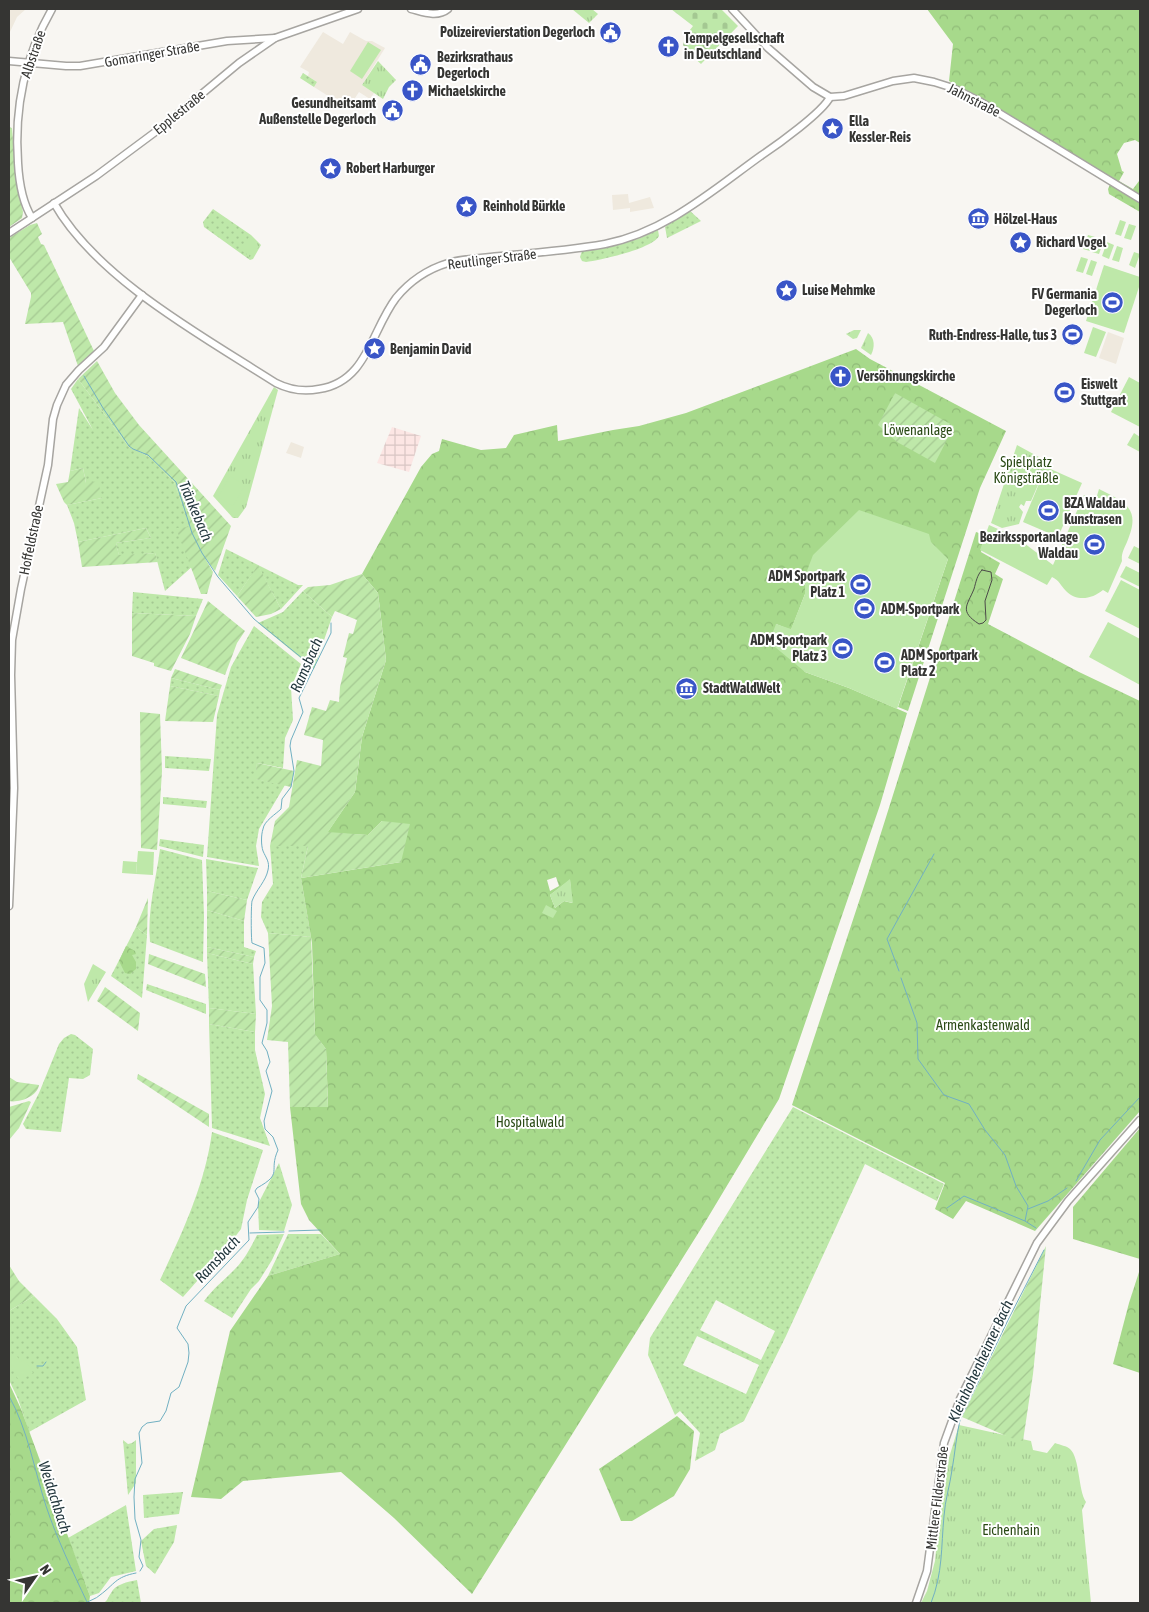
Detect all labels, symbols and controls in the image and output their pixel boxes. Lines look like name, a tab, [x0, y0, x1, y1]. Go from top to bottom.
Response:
public building icon: Polizeirevierstation Degerloch	[599, 20, 623, 44]
place label: Polizeirevierstation Degerloch	[440, 24, 595, 40]
street label: Albstraße	[17, 28, 49, 80]
place label: Tempelgesellschaft in Deutschland	[684, 30, 784, 62]
church icon: Tempelgesellschaft in Deutschland	[656, 34, 680, 58]
street label: Gomaringer Straße	[103, 38, 201, 70]
place label: Bezirksrathaus Degerloch	[437, 49, 513, 81]
public building icon: Bezirksrathaus Degerloch	[409, 53, 433, 77]
church icon: Michaelskirche	[400, 79, 424, 103]
street label: Jahnstraße	[945, 80, 1003, 120]
place label: Michaelskirche	[428, 83, 506, 99]
street label: Epplestraße	[150, 86, 208, 138]
place label: Gesundheitsamt Außenstelle Degerloch	[258, 95, 376, 127]
public building icon: Gesundheitsamt Außenstelle Degerloch	[380, 99, 404, 123]
place label: Ella Kessler-Reis	[849, 113, 911, 145]
place icon: Ella Kessler-Reis	[821, 117, 845, 141]
place icon: Robert Harburger	[318, 156, 342, 180]
place label: Robert Harburger	[346, 160, 435, 176]
place icon: Reinhold Bürkle	[455, 194, 479, 218]
place label: Reinhold Bürkle	[483, 198, 565, 214]
museum icon: Hölzel-Haus	[966, 207, 990, 231]
place label: Hölzel-Haus	[994, 211, 1057, 227]
place icon: Richard Vogel	[1008, 230, 1032, 254]
place label: Richard Vogel	[1036, 234, 1106, 250]
street label: Reutlinger Straße	[447, 246, 537, 272]
place icon: Luise Mehmke	[774, 278, 798, 302]
place label: Luise Mehmke	[802, 282, 875, 298]
place label: FV Germania Degerloch	[1032, 286, 1097, 318]
sports icon: FV Germania Degerloch	[1101, 290, 1125, 314]
sports icon: Ruth-Endress-Halle, tus 3	[1061, 323, 1085, 347]
place label: Ruth-Endress-Halle, tus 3	[929, 327, 1057, 343]
place icon: Benjamin David	[362, 337, 386, 361]
place label: Benjamin David	[390, 341, 472, 357]
church icon: Versöhnungskirche	[829, 364, 853, 388]
place label: Versöhnungskirche	[856, 368, 955, 384]
place label: Eiswelt Stuttgart	[1081, 376, 1126, 408]
sports icon: Eiswelt Stuttgart	[1053, 380, 1077, 404]
park label: Löwenanlage	[884, 422, 952, 438]
park label: Spielplatz Königsträßle	[993, 454, 1059, 486]
water label: Tränkebach	[176, 478, 216, 544]
place label: BZA Waldau Kunstrasen	[1064, 495, 1126, 527]
sports icon: BZA Waldau Kunstrasen	[1036, 499, 1060, 523]
street label: Hoffeldstraße	[16, 504, 46, 576]
place label: Bezirkssportanlage Waldau	[980, 529, 1078, 561]
sports icon: Bezirkssportanlage Waldau	[1082, 533, 1106, 557]
place label: ADM Sportpark Platz 1	[767, 568, 846, 600]
sports icon: ADM Sportpark Platz 1	[849, 572, 873, 596]
sports icon: ADM-Sportpark	[853, 597, 877, 621]
place label: ADM-Sportpark	[880, 601, 960, 617]
place label: ADM Sportpark Platz 3	[749, 632, 828, 664]
water label: Ramsbach	[287, 635, 325, 695]
sports icon: ADM Sportpark Platz 3	[831, 636, 855, 660]
place label: ADM Sportpark Platz 2	[900, 647, 978, 679]
sports icon: ADM Sportpark Platz 2	[873, 651, 897, 675]
museum icon: StadtWaldWelt	[675, 676, 699, 700]
place label: StadtWaldWelt	[703, 680, 780, 696]
park label: Armenkastenwald	[936, 1017, 1030, 1033]
park label: Hospitalwald	[496, 1114, 564, 1130]
water label: Ramsbach	[191, 1232, 243, 1286]
water label: Kleinhohenheimer Bach	[944, 1297, 1016, 1425]
street label: Mittlere Filderstraße	[923, 1445, 951, 1551]
water label: Weidachbach	[35, 1459, 75, 1535]
park label: Eichenhain	[982, 1522, 1040, 1538]
north arrow	[10, 1552, 60, 1602]
text: N	[37, 1562, 55, 1578]

